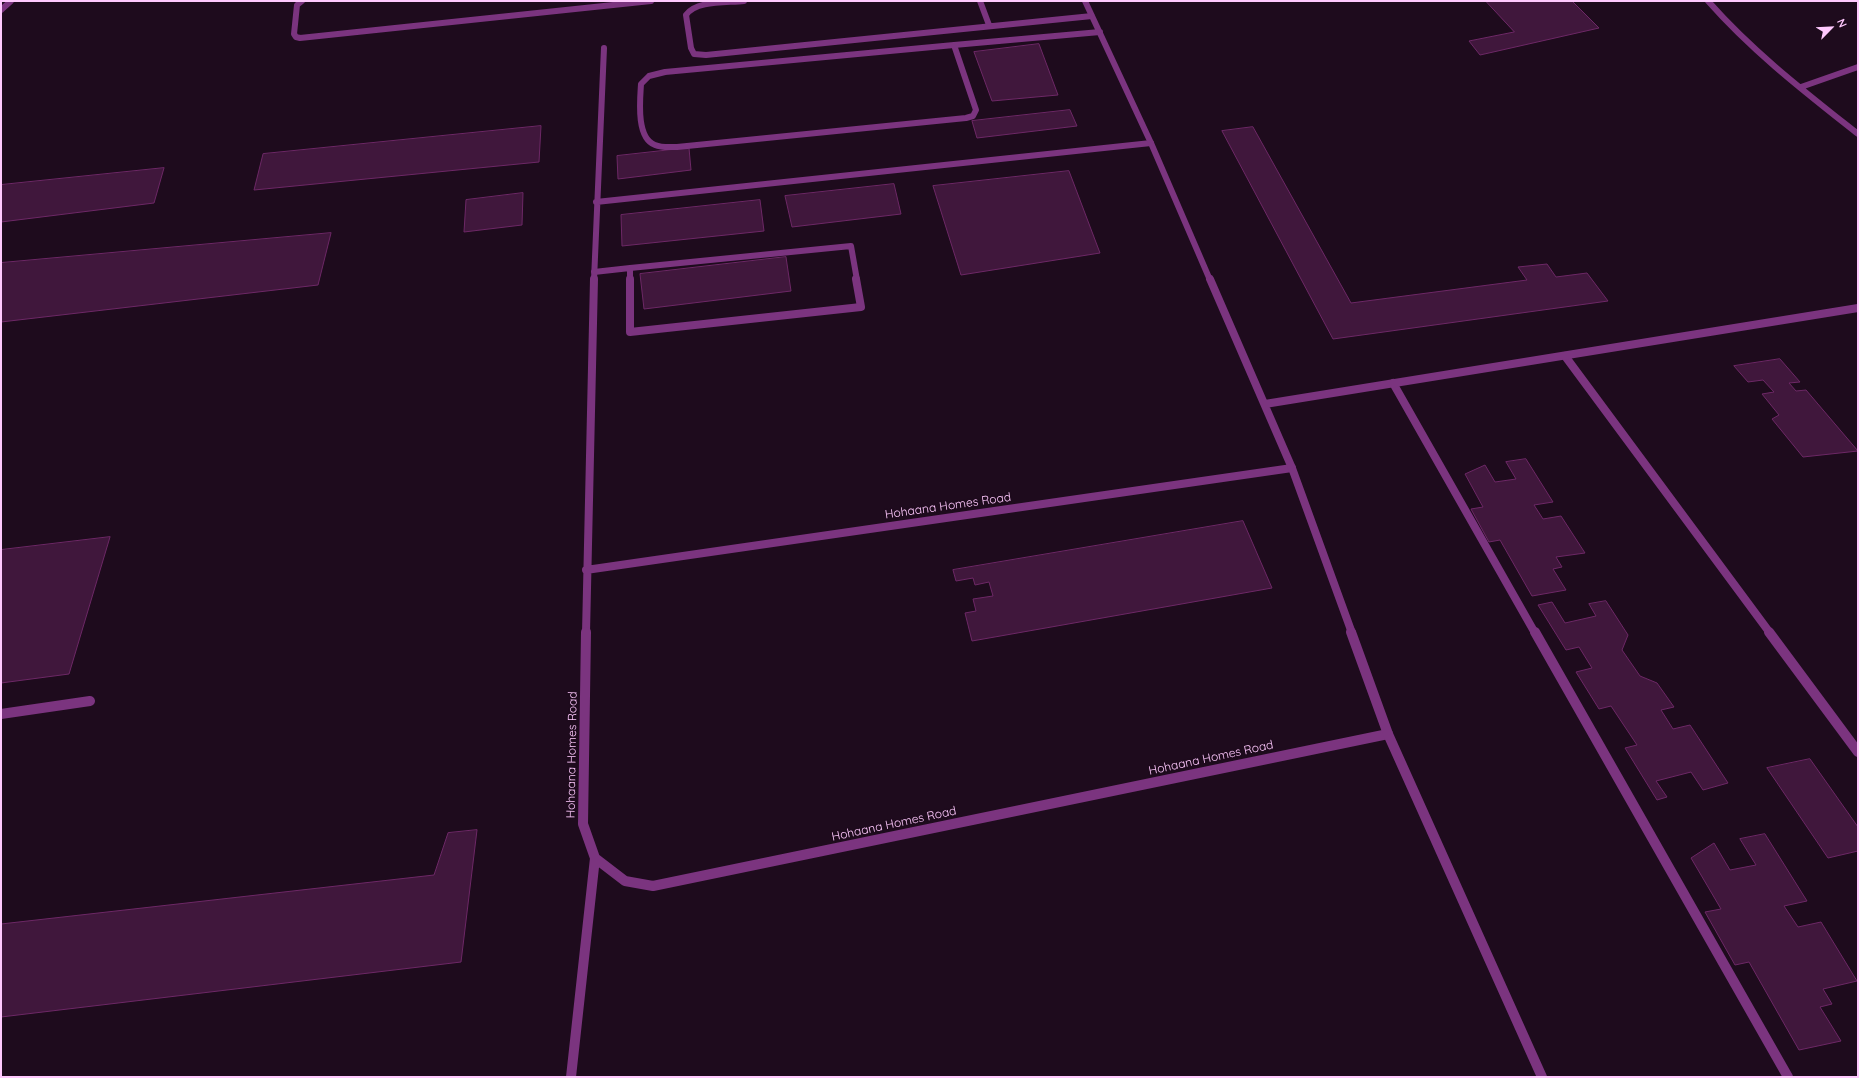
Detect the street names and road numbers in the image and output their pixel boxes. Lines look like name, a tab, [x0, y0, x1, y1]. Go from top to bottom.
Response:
street label: Hohaana Homes Road	[884, 490, 1012, 522]
street label: Hohaana Homes Road	[564, 691, 580, 819]
street label: Hohaana Homes Road	[1147, 738, 1275, 778]
street label: Hohaana Homes Road	[830, 804, 958, 844]

